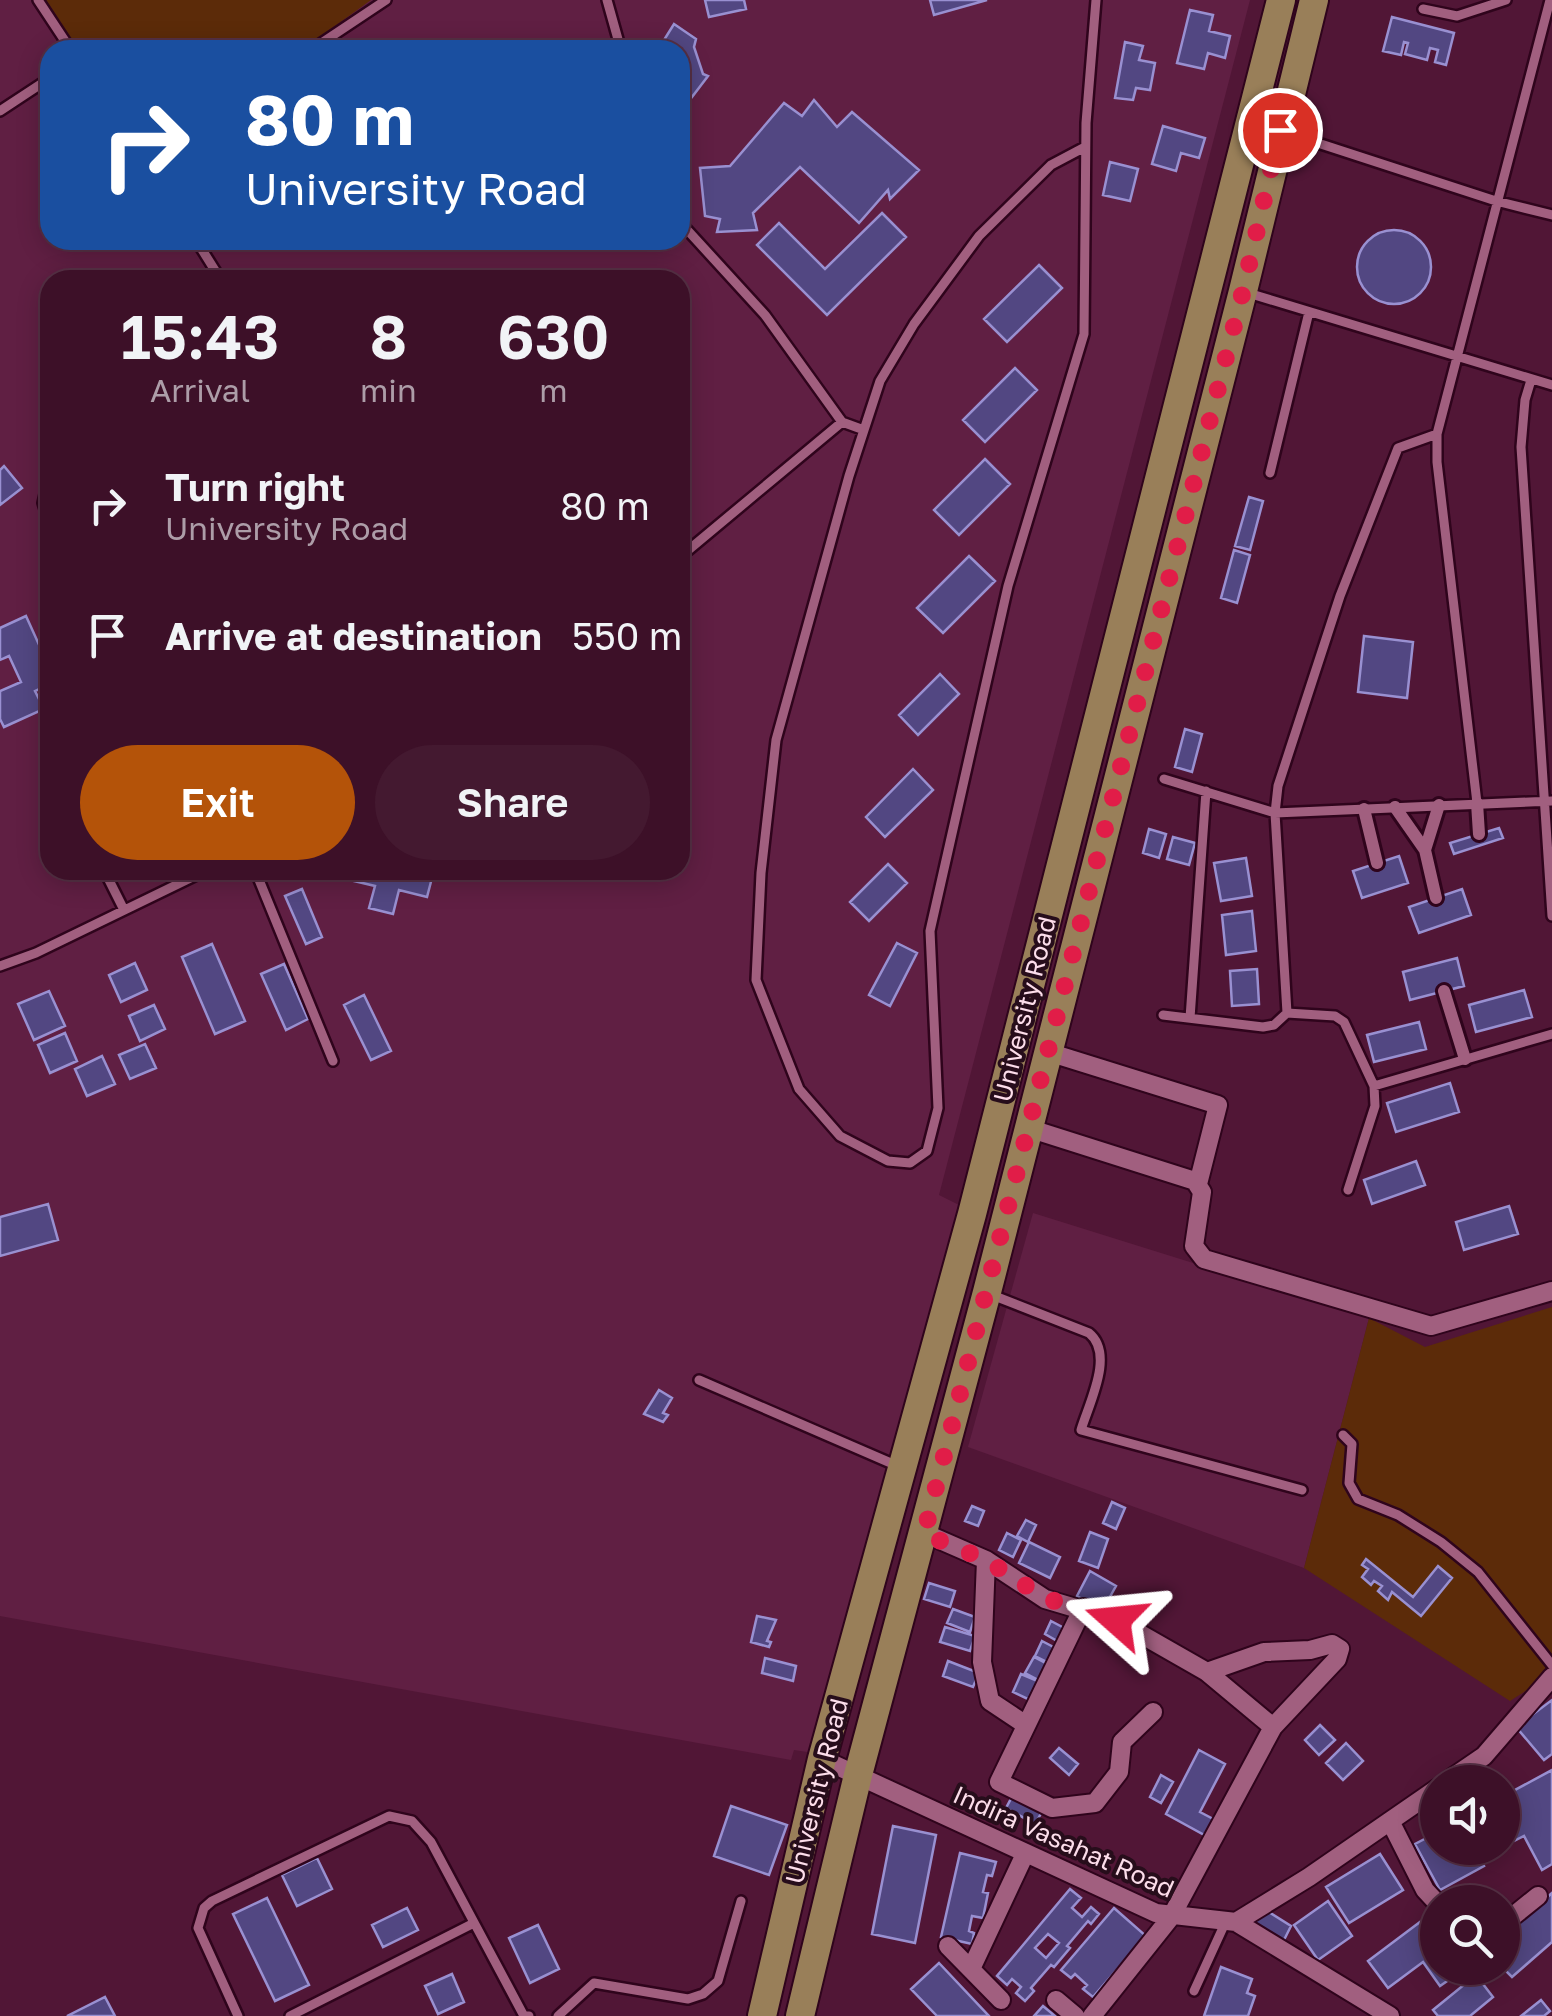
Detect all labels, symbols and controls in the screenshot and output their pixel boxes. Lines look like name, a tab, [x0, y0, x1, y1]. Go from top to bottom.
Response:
text: 80 m	[245, 76, 414, 160]
icon: right	[80, 80, 210, 210]
pin	[1238, 88, 1323, 173]
icon: arrive	[1253, 103, 1308, 158]
text: University Road	[245, 161, 587, 215]
text: 15:43	[121, 300, 279, 372]
text: 8	[369, 300, 407, 372]
text: 630	[497, 300, 609, 372]
text: Arrival	[150, 371, 250, 409]
text: min	[360, 371, 417, 409]
text: m	[539, 371, 567, 409]
text: Turn right	[165, 464, 345, 509]
icon: right	[80, 478, 135, 533]
text: 80 m	[560, 483, 650, 528]
text: University Road	[165, 509, 408, 547]
icon: arrive	[80, 608, 135, 663]
text: Arrive at destination	[165, 613, 542, 658]
text: 550 m	[572, 613, 682, 658]
button: Exit	[80, 745, 355, 860]
button: Share	[375, 745, 650, 860]
street label: University Road	[986, 913, 1062, 1105]
position arrow	[1064, 1568, 1168, 1672]
street label: University Road	[778, 1695, 854, 1887]
map controls	[1420, 1765, 1520, 1985]
button: sound	[1420, 1765, 1520, 1865]
street label: Indira Vasahat Road	[949, 1778, 1179, 1904]
button: search	[1420, 1885, 1520, 1985]

